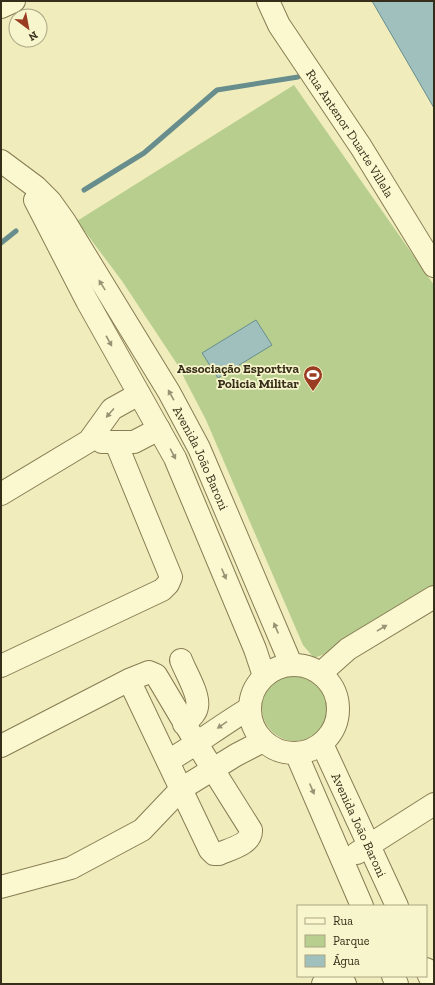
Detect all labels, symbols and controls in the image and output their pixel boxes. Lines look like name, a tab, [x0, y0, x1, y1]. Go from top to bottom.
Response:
north arrow	[8, 8, 48, 48]
text: N	[26, 28, 40, 44]
street label: Rua Antenor Duarte Villela	[303, 67, 397, 201]
one-way arrow	[98, 280, 106, 290]
one-way arrow	[106, 335, 113, 347]
place label: Associação Esportiva Policia Militar	[177, 361, 299, 391]
sports icon: Associação Esportiva Policia Militar	[302, 364, 324, 392]
one-way arrow	[167, 389, 174, 401]
street label: Avenida João Baroni	[170, 404, 232, 513]
one-way arrow	[105, 407, 114, 418]
one-way arrow	[170, 448, 176, 460]
one-way arrow	[221, 568, 227, 579]
one-way arrow	[272, 622, 278, 634]
one-way arrow	[376, 625, 388, 632]
one-way arrow	[217, 721, 227, 729]
street label: Avenida João Baroni	[328, 770, 390, 880]
one-way arrow	[309, 784, 315, 796]
legend	[297, 905, 427, 977]
text: Rua	[333, 914, 353, 928]
text: Parque	[333, 934, 370, 948]
text: Água	[333, 953, 360, 968]

